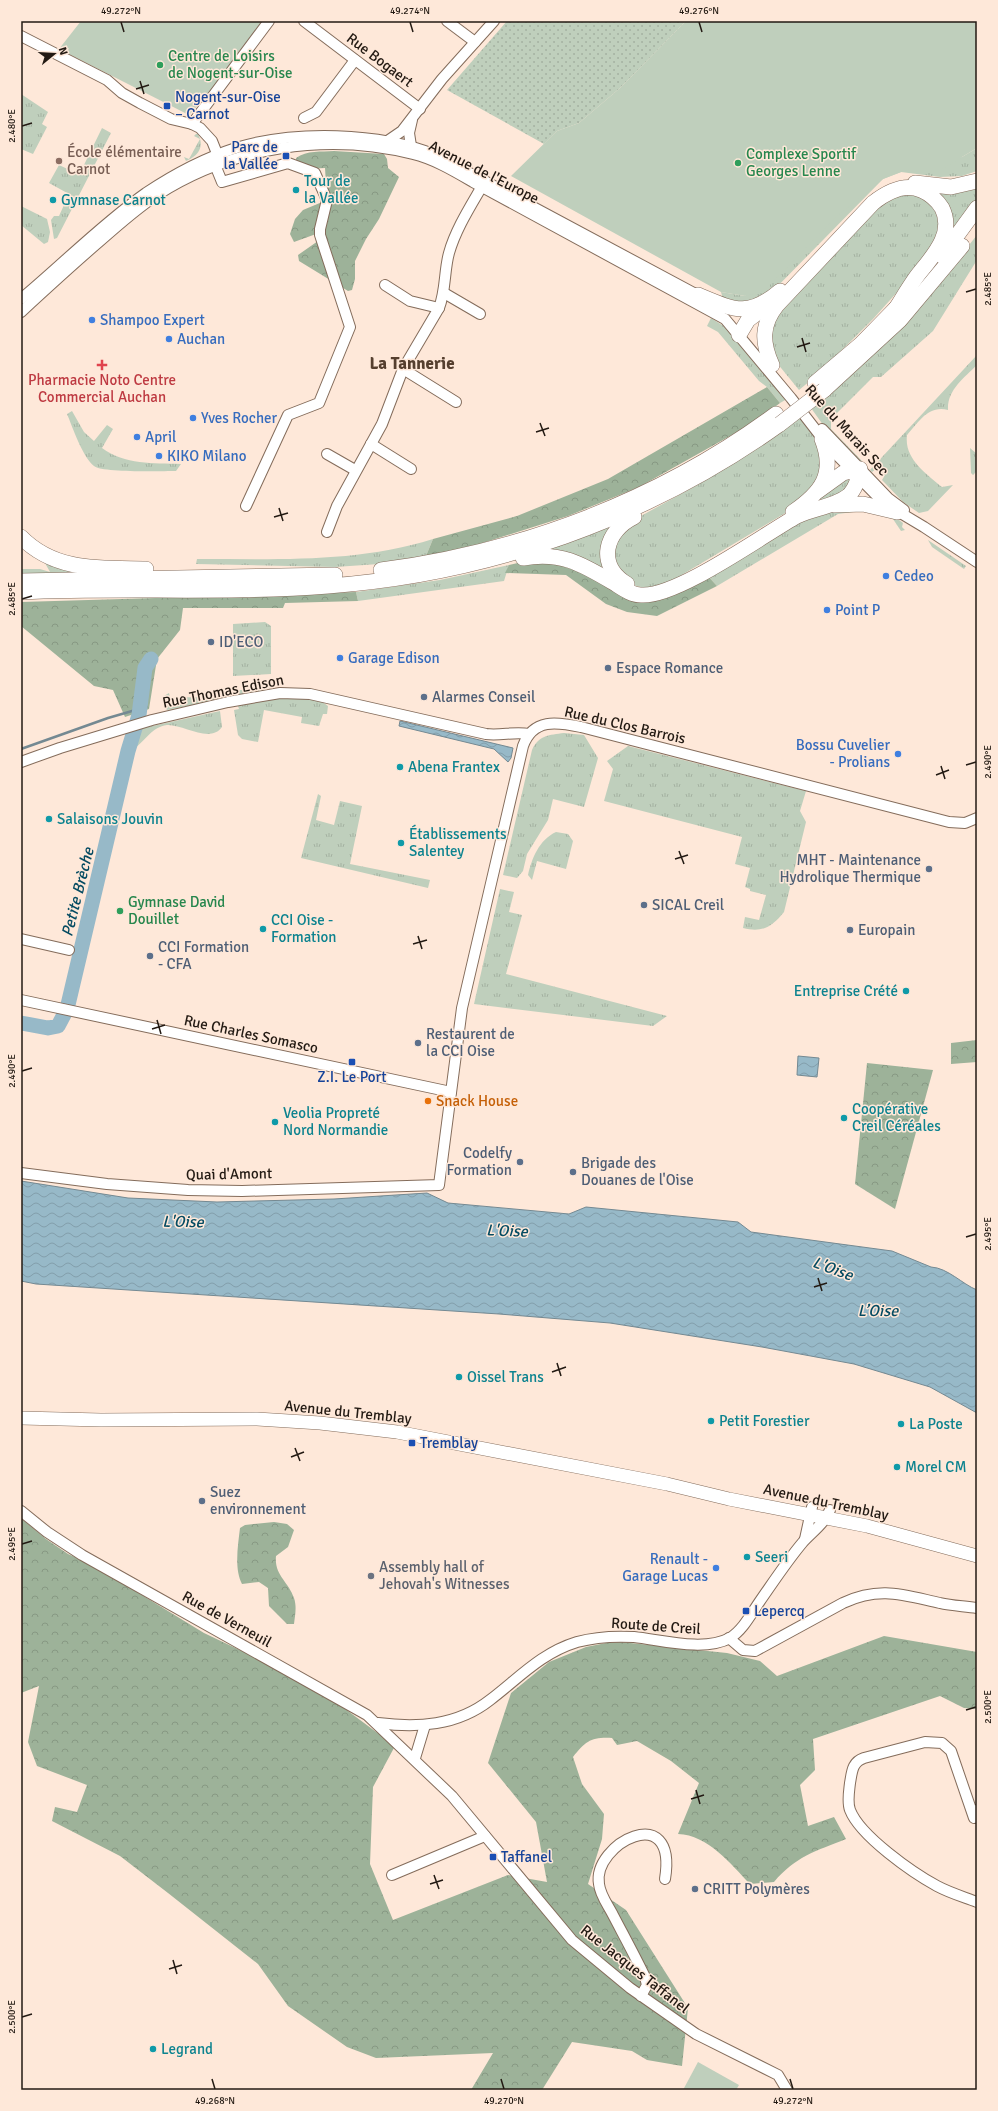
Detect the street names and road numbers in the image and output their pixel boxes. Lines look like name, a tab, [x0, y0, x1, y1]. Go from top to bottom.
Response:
street label: Rue Bogaert	[343, 29, 417, 91]
street label: Avenue de l'Europe	[426, 137, 542, 207]
street label: Rue du Marais Sec	[801, 381, 893, 479]
street label: Rue Thomas Edison	[161, 670, 285, 712]
street label: Rue du Clos Barrois	[563, 702, 688, 748]
street label: Rue Charles Somasco	[182, 1011, 320, 1057]
street label: Quai d'Amont	[186, 1164, 272, 1184]
street label: Avenue du Tremblay	[284, 1396, 412, 1428]
street label: Avenue du Tremblay	[762, 1480, 890, 1524]
street label: Rue de Verneuil	[179, 1587, 275, 1651]
street label: Route de Creil	[611, 1614, 701, 1638]
street label: Rue Jacques Taffanel	[577, 1921, 693, 2017]

